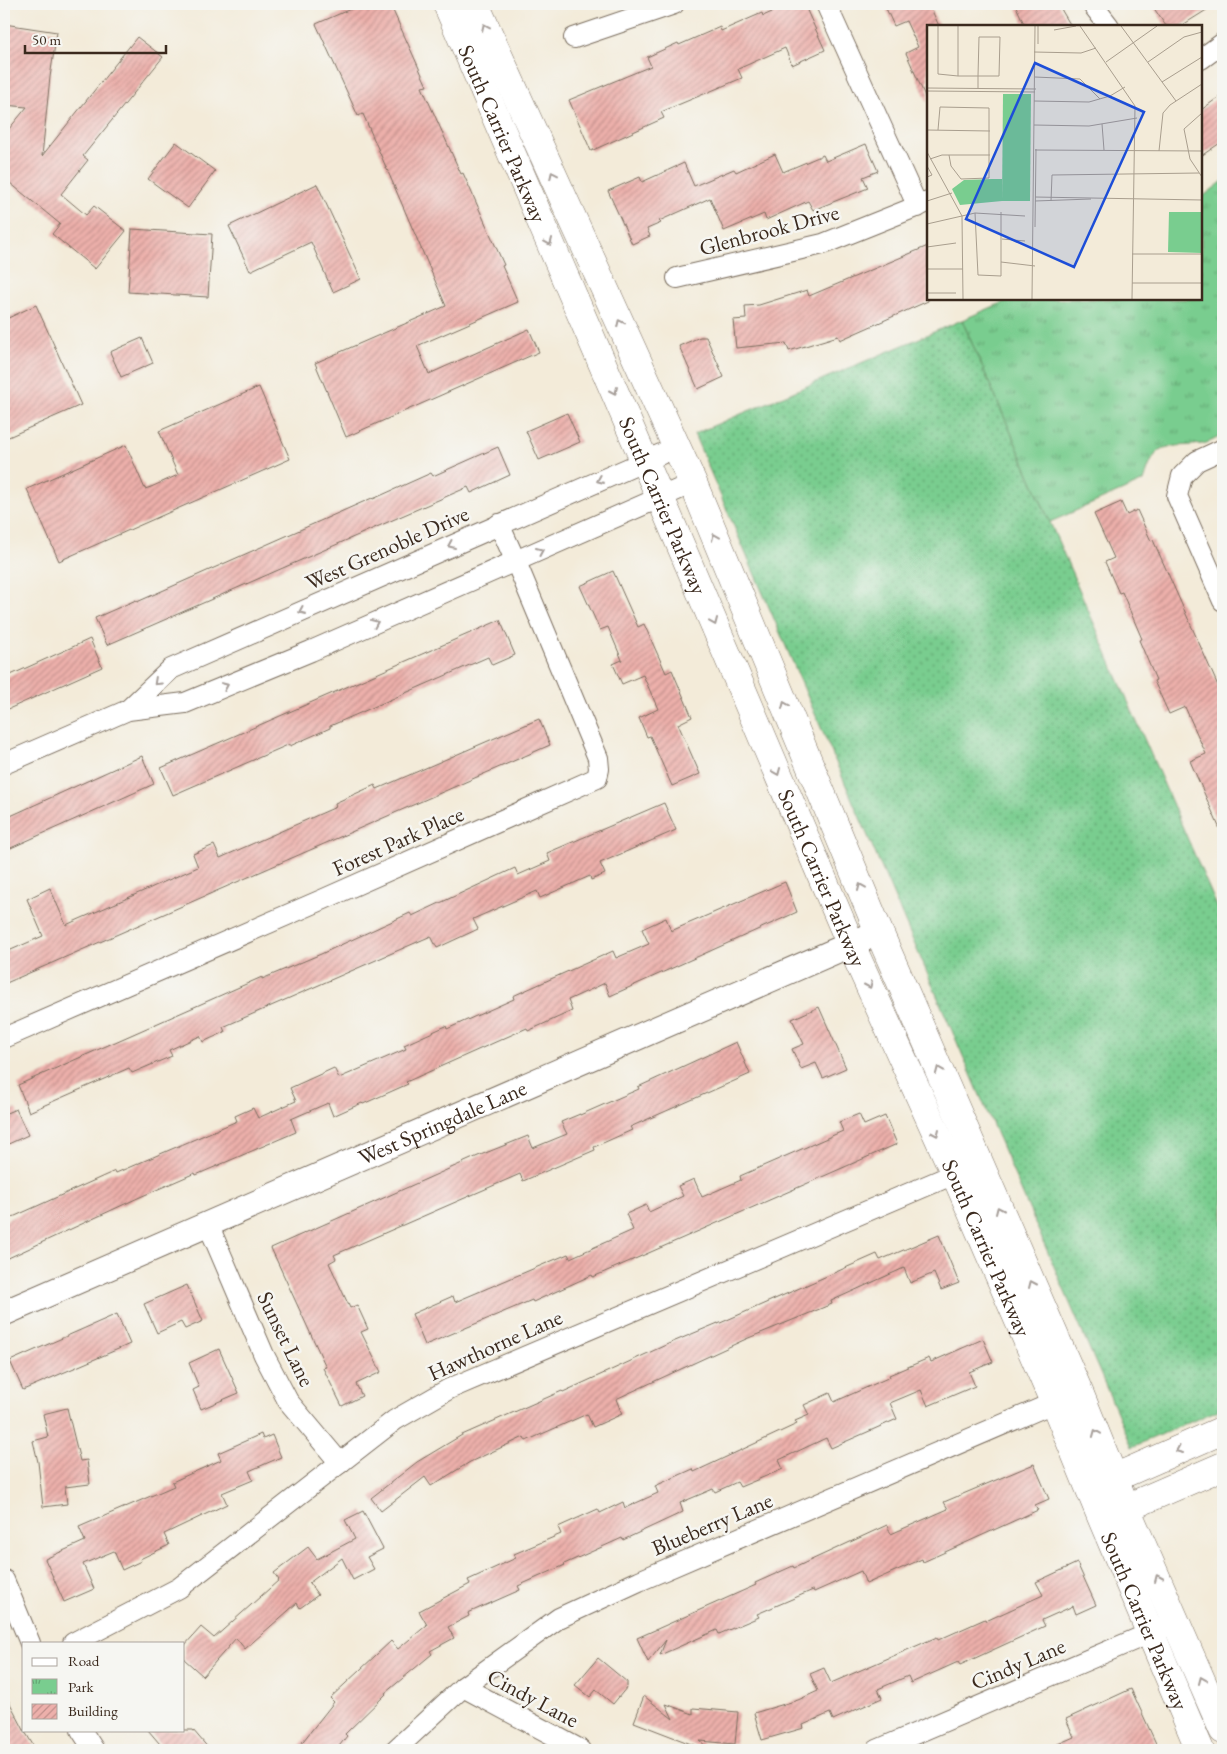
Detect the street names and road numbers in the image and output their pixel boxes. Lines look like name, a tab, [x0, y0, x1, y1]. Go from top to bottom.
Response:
street label: South Carrier Parkway	[452, 40, 554, 227]
street label: Glenbrook Drive	[696, 197, 842, 263]
street label: South Carrier Parkway	[612, 412, 714, 599]
street label: West Grenoble Drive	[301, 499, 474, 597]
street label: South Carrier Parkway	[772, 784, 874, 972]
street label: Forest Park Place	[328, 799, 469, 883]
street label: West Springdale Lane	[354, 1073, 531, 1172]
street label: South Carrier Parkway	[936, 1154, 1038, 1341]
street label: Sunset Lane	[251, 1287, 322, 1392]
street label: Hawthorne Lane	[423, 1302, 567, 1388]
street label: Blueberry Lane	[647, 1485, 777, 1563]
street label: South Carrier Parkway	[1095, 1527, 1196, 1714]
street label: Cindy Lane	[966, 1631, 1070, 1697]
street label: Cindy Lane	[482, 1662, 584, 1734]

